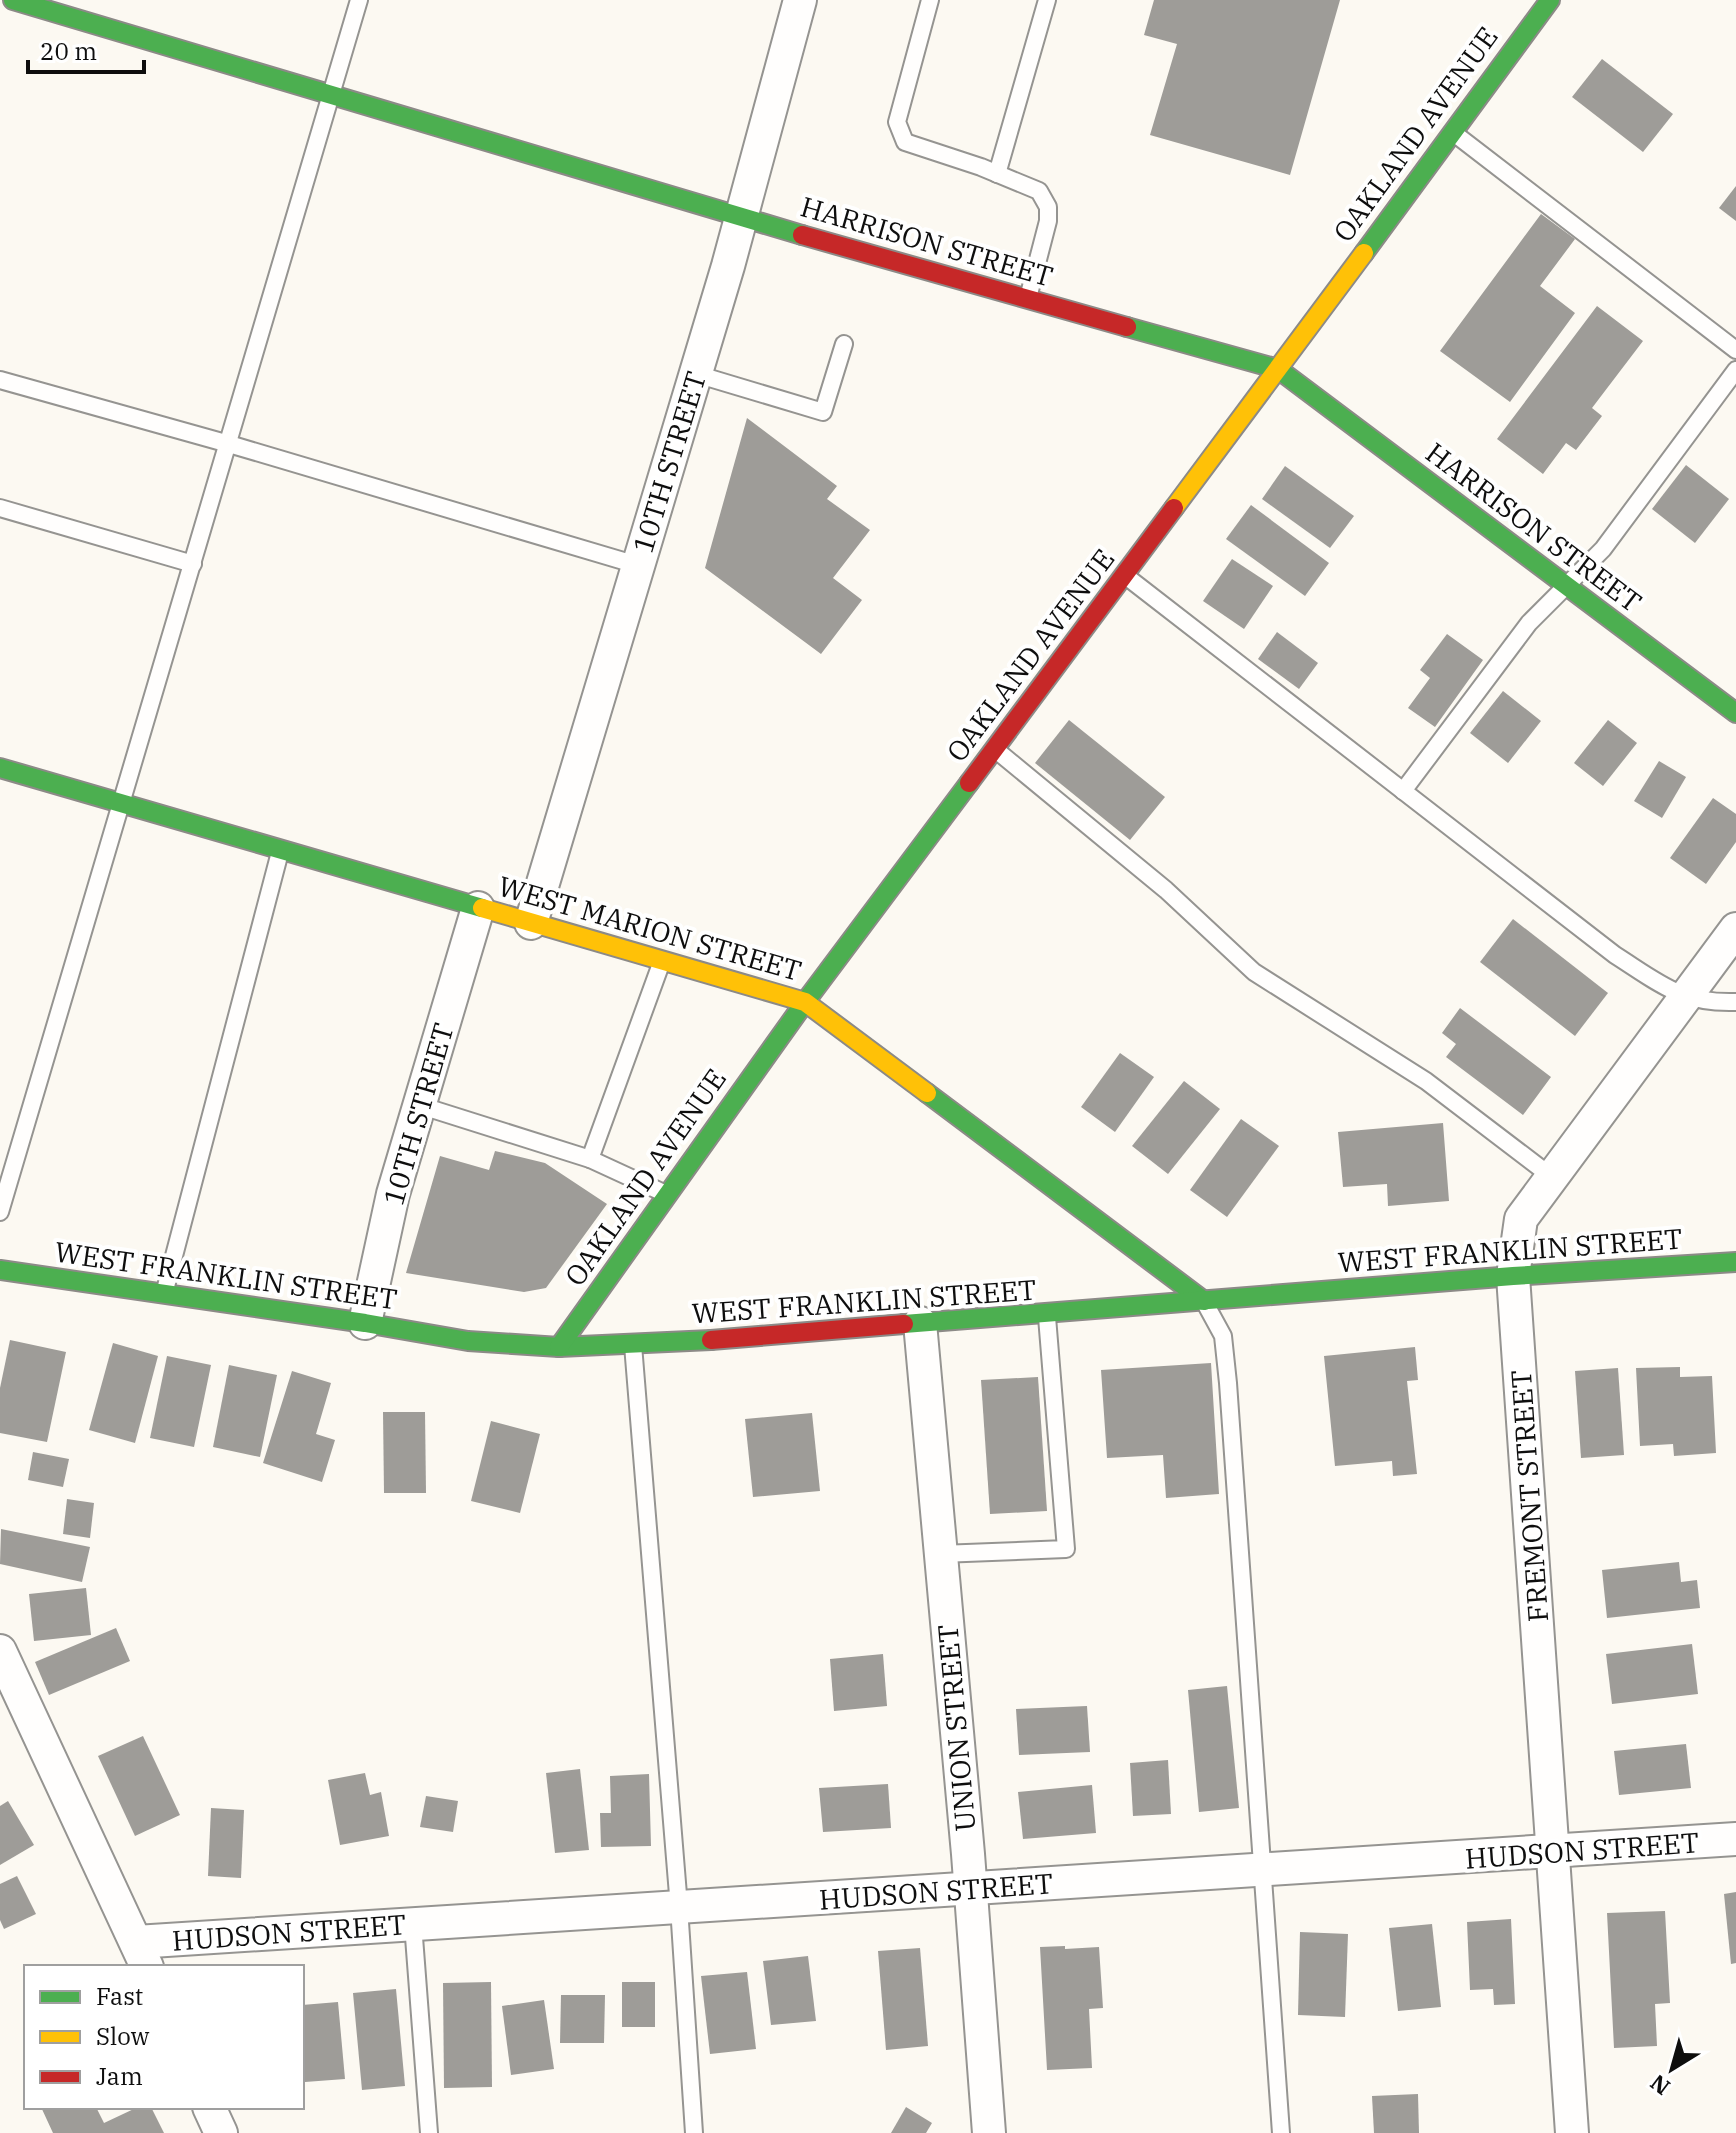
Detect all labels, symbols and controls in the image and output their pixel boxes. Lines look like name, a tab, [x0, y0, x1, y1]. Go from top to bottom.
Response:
street label: OAKLAND AVENUE	[1324, 19, 1506, 249]
scale bar	[28, 24, 144, 74]
text: 20 m	[40, 35, 97, 67]
street label: HARRISON STREET	[797, 187, 1057, 295]
street label: 10TH STREET	[624, 367, 714, 557]
street label: HARRISON STREET	[1419, 434, 1649, 620]
street label: OAKLAND AVENUE	[938, 541, 1122, 769]
street label: WEST MARION STREET	[494, 867, 806, 989]
street label: 10TH STREET	[374, 1019, 462, 1209]
street label: OAKLAND AVENUE	[556, 1061, 734, 1293]
street label: WEST FRANKLIN STREET	[1337, 1220, 1683, 1280]
street label: WEST FRANKLIN STREET	[52, 1233, 400, 1317]
street label: WEST FRANKLIN STREET	[691, 1271, 1037, 1331]
street label: FREMONT STREET	[1502, 1369, 1556, 1623]
street label: UNION STREET	[929, 1623, 983, 1833]
street label: HUDSON STREET	[1464, 1823, 1700, 1877]
street label: HUDSON STREET	[818, 1864, 1054, 1918]
street label: HUDSON STREET	[171, 1905, 407, 1959]
legend	[24, 1965, 304, 2109]
text: Fast	[96, 1980, 143, 2012]
text: Slow	[96, 2020, 150, 2052]
north arrow	[1632, 2029, 1712, 2109]
text: Jam	[96, 2060, 143, 2092]
text: N	[1644, 2069, 1675, 2102]

